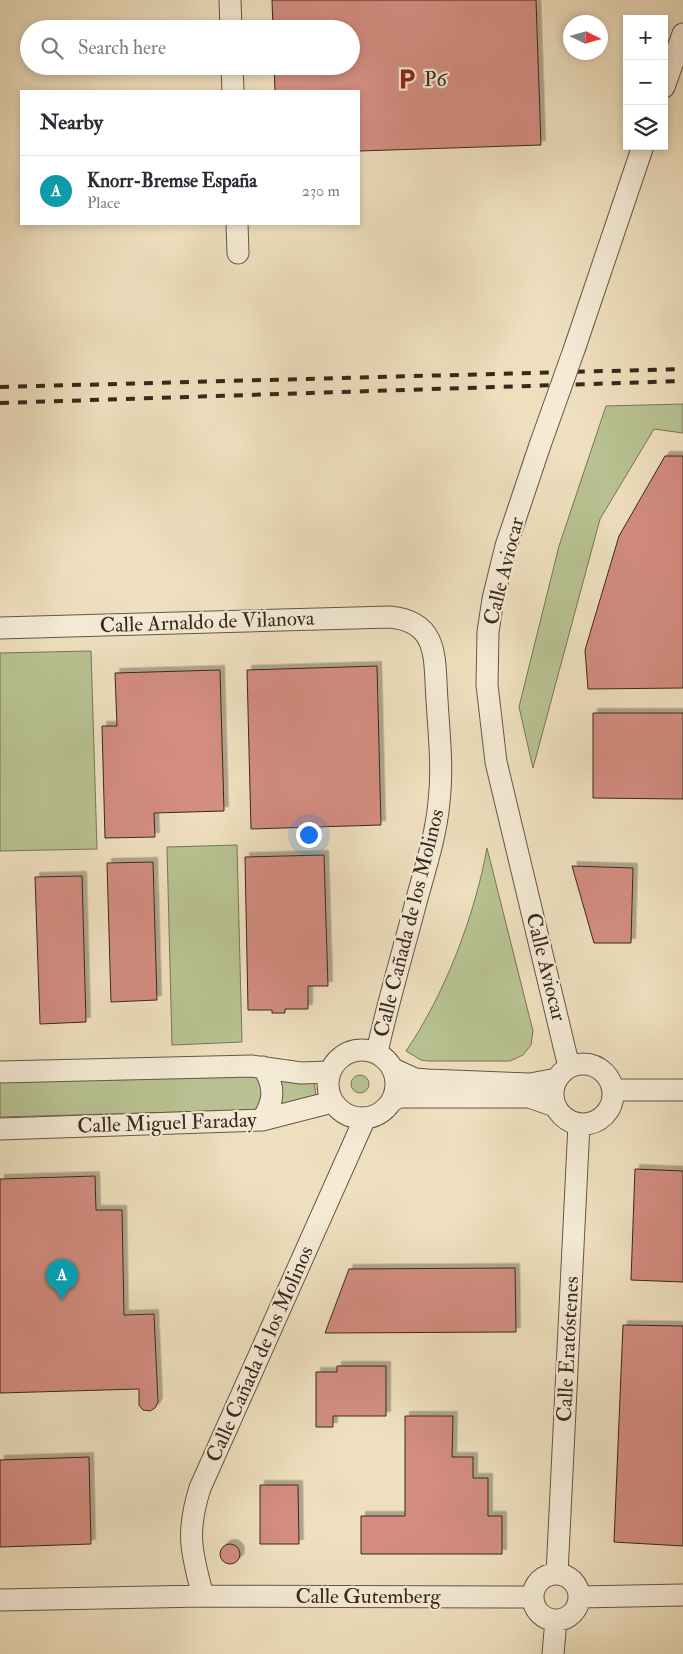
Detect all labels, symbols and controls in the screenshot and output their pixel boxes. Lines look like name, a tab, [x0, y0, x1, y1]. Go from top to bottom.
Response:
north arrow	[563, 15, 608, 60]
map controls	[623, 15, 668, 150]
button: +	[623, 15, 668, 60]
search box	[20, 20, 360, 75]
icon: search	[38, 34, 66, 62]
text: Search here	[78, 36, 166, 60]
button: −	[623, 60, 668, 105]
parking icon: P6	[394, 66, 420, 92]
place label: P6	[424, 66, 448, 93]
button: layers	[623, 105, 668, 150]
text: Nearby	[40, 109, 103, 136]
text: Knorr-Bremse España	[87, 169, 257, 193]
text: A	[51, 181, 61, 201]
text: 230 m	[302, 181, 340, 201]
text: Place	[87, 193, 120, 213]
street label: Calle Aviocar	[478, 514, 530, 628]
street label: Calle Arnaldo de Vilanova	[99, 605, 315, 639]
street label: Calle Cañada de los Molinos	[368, 806, 450, 1040]
your location	[296, 822, 322, 848]
street label: Calle Aviocar	[520, 910, 572, 1024]
street label: Calle Miguel Faraday	[77, 1106, 258, 1140]
street label: Calle Cañada de los Molinos	[200, 1242, 320, 1466]
pin: A	[46, 1259, 78, 1300]
street label: Calle Eratóstenes	[551, 1275, 585, 1423]
street label: Calle Gutemberg	[295, 1583, 441, 1610]

